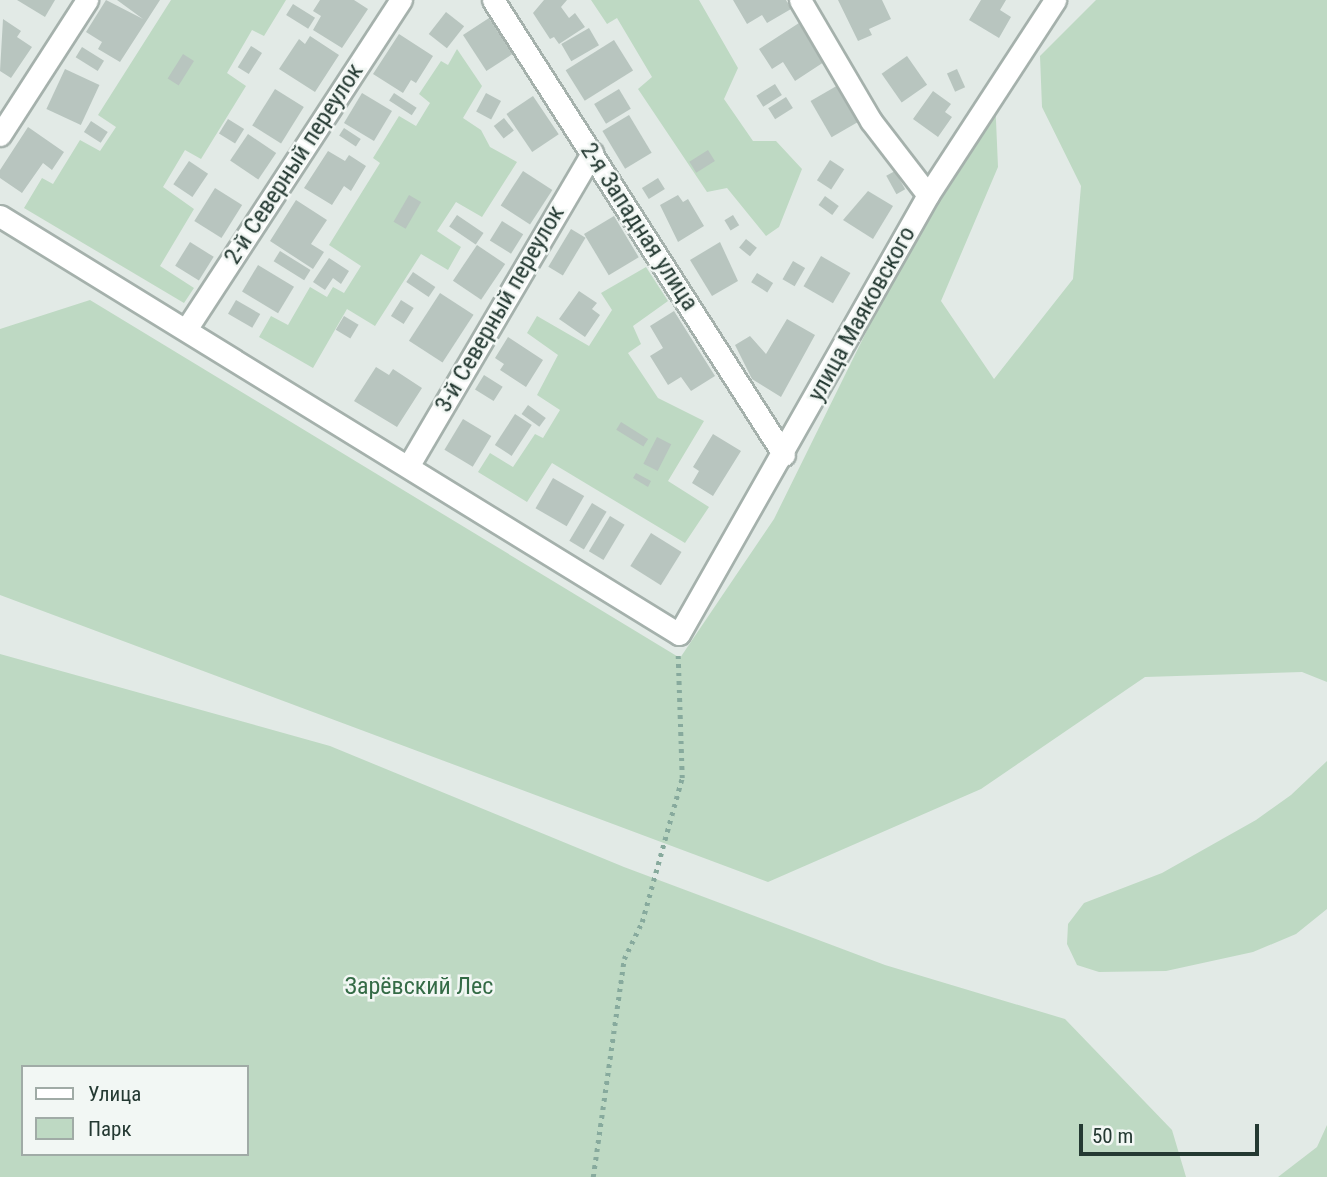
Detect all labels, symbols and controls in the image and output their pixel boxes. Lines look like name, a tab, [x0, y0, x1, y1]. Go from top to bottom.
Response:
street label: 2-й Северный переулок	[218, 58, 370, 270]
street label: 2-я Западная улица	[574, 138, 704, 316]
street label: 3-й Северный переулок	[429, 201, 571, 417]
street label: улица Маяковского	[802, 222, 922, 406]
park label: Зарёвский Лес	[345, 973, 493, 1001]
legend	[21, 1065, 248, 1156]
text: Улица	[88, 1082, 141, 1106]
scale bar	[1082, 1110, 1262, 1154]
text: Парк	[88, 1117, 132, 1141]
text: 50 m	[1092, 1124, 1133, 1148]

